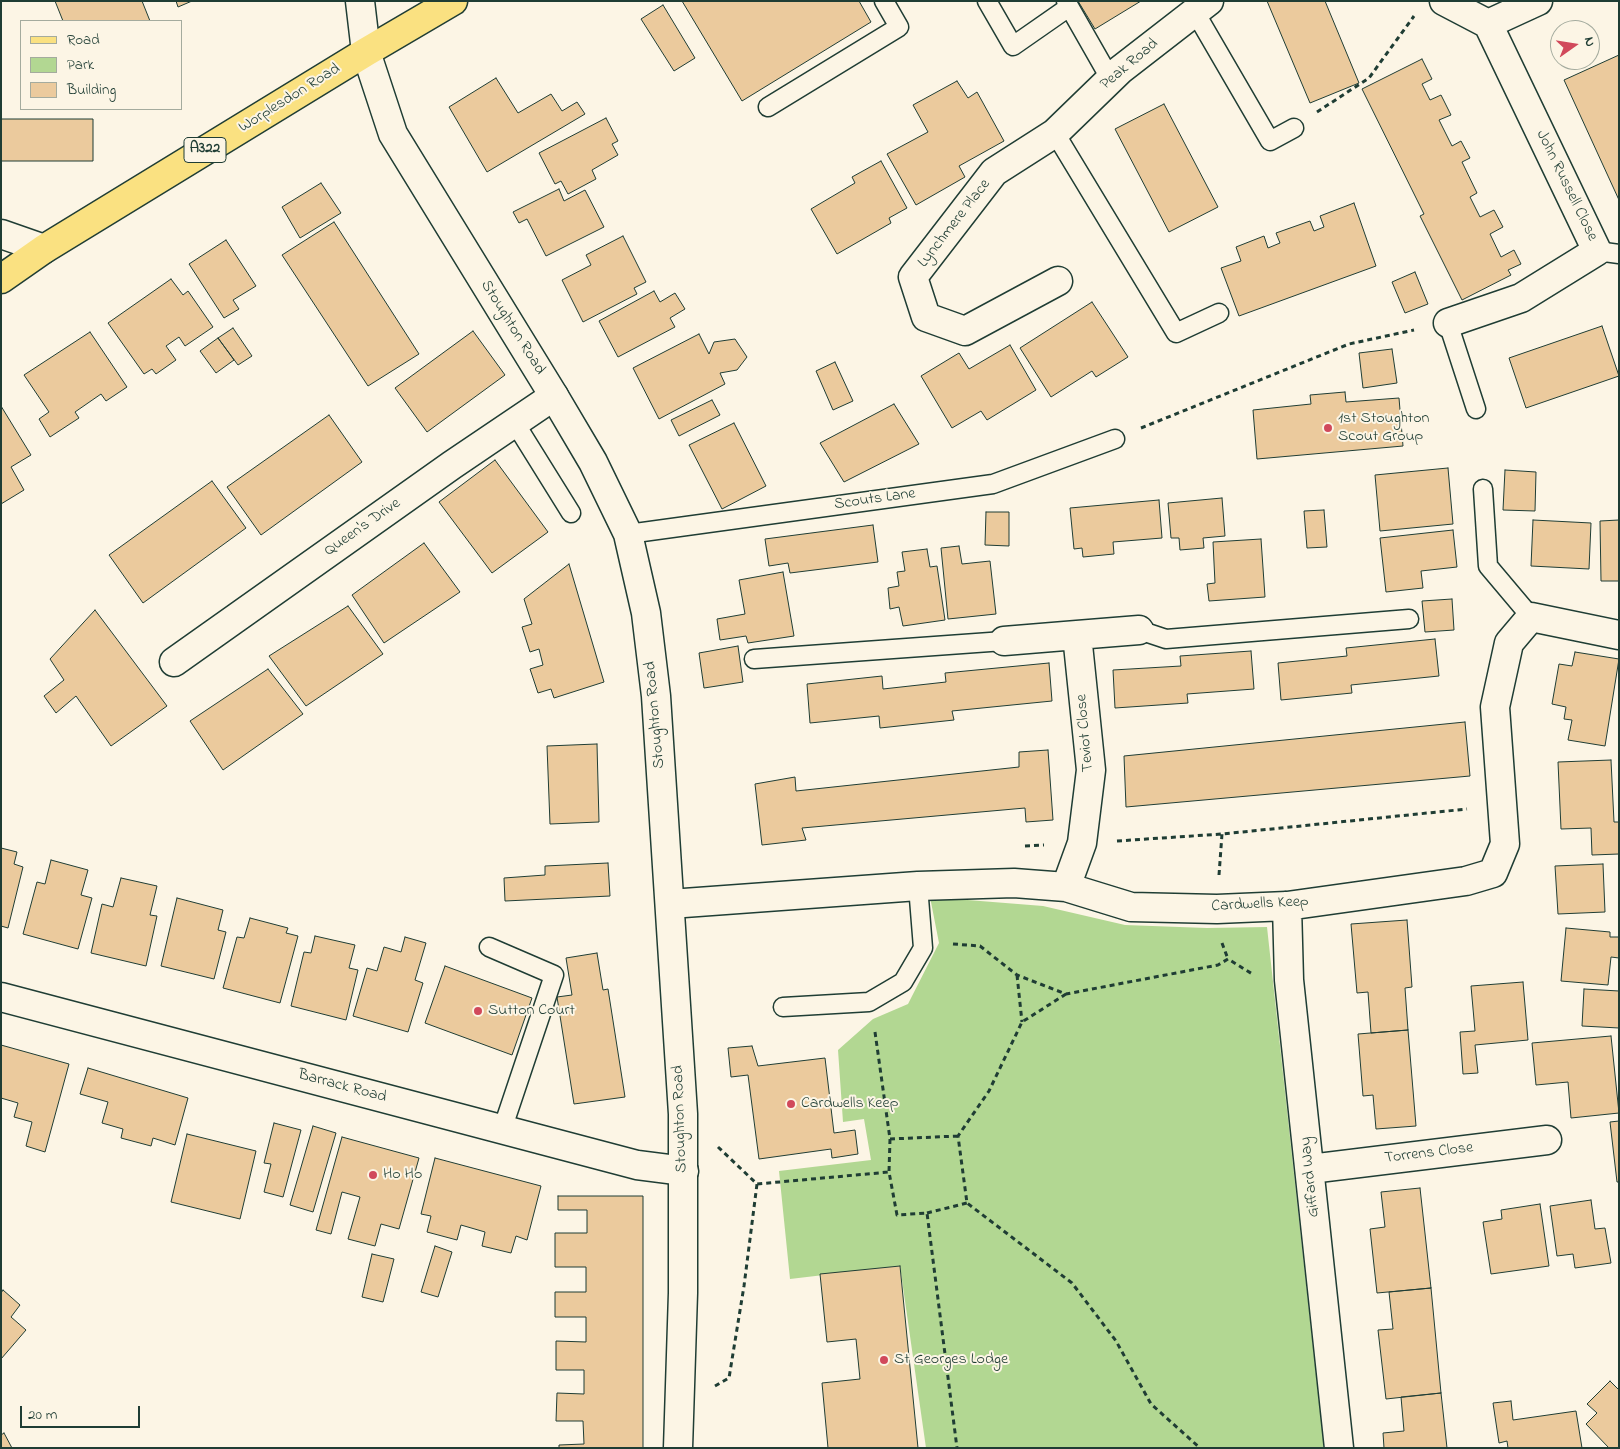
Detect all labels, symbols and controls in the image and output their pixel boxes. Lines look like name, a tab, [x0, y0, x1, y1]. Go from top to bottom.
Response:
legend	[20, 20, 182, 110]
north arrow	[1550, 20, 1600, 70]
text: Road	[67, 29, 100, 51]
street label: Peak Road	[1097, 35, 1163, 95]
text: N	[1578, 35, 1600, 49]
text: Park	[67, 54, 94, 76]
street label: Worplesdon Road	[236, 60, 344, 138]
text: Building	[67, 79, 116, 101]
street label: John Russell Close	[1531, 127, 1601, 245]
road number: A322	[184, 138, 226, 162]
street label: Lynchmere Place	[914, 176, 996, 272]
street label: Stoughton Road	[475, 277, 549, 379]
place label: 1st Stoughton Scout Group	[1338, 409, 1429, 447]
marker: 1st Stoughton Scout Group	[1322, 422, 1334, 434]
street label: Scouts Lane	[833, 485, 917, 515]
street label: Queen's Drive	[321, 495, 405, 561]
street label: Stoughton Road	[642, 661, 670, 769]
street label: Teviot Close	[1073, 693, 1099, 773]
street label: Cardwells Keep	[1211, 893, 1309, 917]
place label: Sutton Court	[488, 1001, 575, 1021]
marker: Sutton Court	[472, 1005, 484, 1017]
street label: Stoughton Road	[670, 1065, 692, 1173]
street label: Barrack Road	[296, 1066, 388, 1108]
place label: Cardwells Keep	[801, 1094, 898, 1114]
marker: Cardwells Keep	[785, 1098, 797, 1110]
street label: Giffard Way	[1297, 1136, 1325, 1218]
street label: Torrens Close	[1384, 1139, 1474, 1169]
place label: Ho Ho	[383, 1165, 422, 1185]
marker: Ho Ho	[367, 1169, 379, 1181]
place label: St Georges Lodge	[894, 1350, 1008, 1370]
marker: St Georges Lodge	[878, 1354, 890, 1366]
scale bar	[22, 1396, 142, 1428]
text: 20 m	[28, 1404, 57, 1426]

